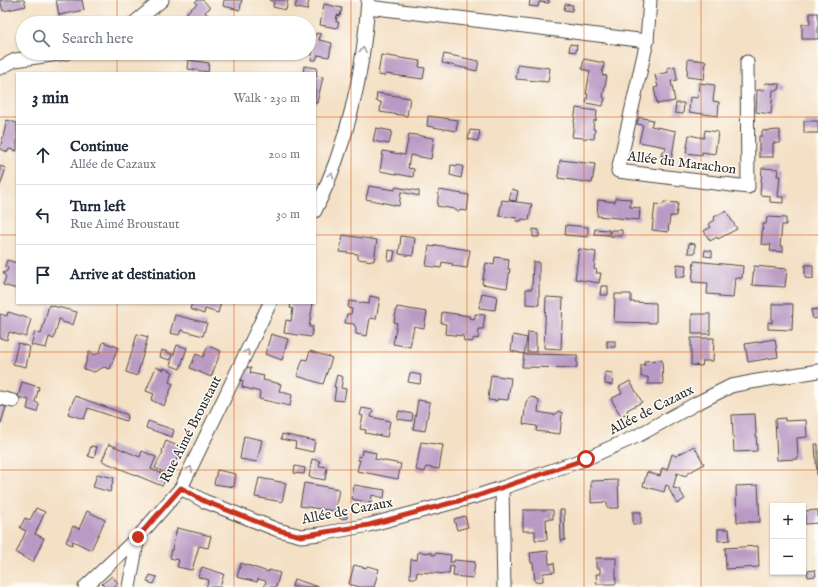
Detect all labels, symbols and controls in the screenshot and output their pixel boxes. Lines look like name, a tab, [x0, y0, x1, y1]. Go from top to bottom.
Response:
search box	[16, 16, 316, 60]
icon: search	[30, 27, 52, 49]
text: Search here	[62, 29, 133, 48]
one-way arrow	[359, 47, 368, 53]
text: 3 min	[32, 88, 69, 109]
text: Walk · 230 m	[234, 90, 300, 107]
text: Continue	[70, 137, 128, 156]
icon: ahead	[32, 144, 54, 166]
text: 200 m	[268, 146, 300, 163]
street label: Allée du Marachon	[625, 147, 738, 179]
text: Allée de Cazaux	[70, 156, 156, 173]
one-way arrow	[326, 172, 335, 179]
text: Turn left	[70, 197, 126, 216]
icon: left	[32, 204, 54, 226]
text: 30 m	[276, 206, 300, 223]
text: Rue Aimé Broustaut	[70, 216, 179, 233]
icon: arrive	[32, 264, 54, 286]
text: Arrive at destination	[70, 265, 196, 284]
one-way arrow	[242, 348, 249, 356]
street label: Rue Aimé Broustaut	[156, 373, 226, 486]
street label: Allée de Cazaux	[605, 381, 697, 439]
route start	[577, 450, 595, 468]
one-way arrow	[185, 465, 193, 473]
street label: Allée de Cazaux	[299, 493, 395, 529]
map controls	[770, 503, 806, 575]
button: +	[770, 503, 806, 539]
route end	[129, 528, 147, 546]
button: −	[770, 539, 806, 575]

